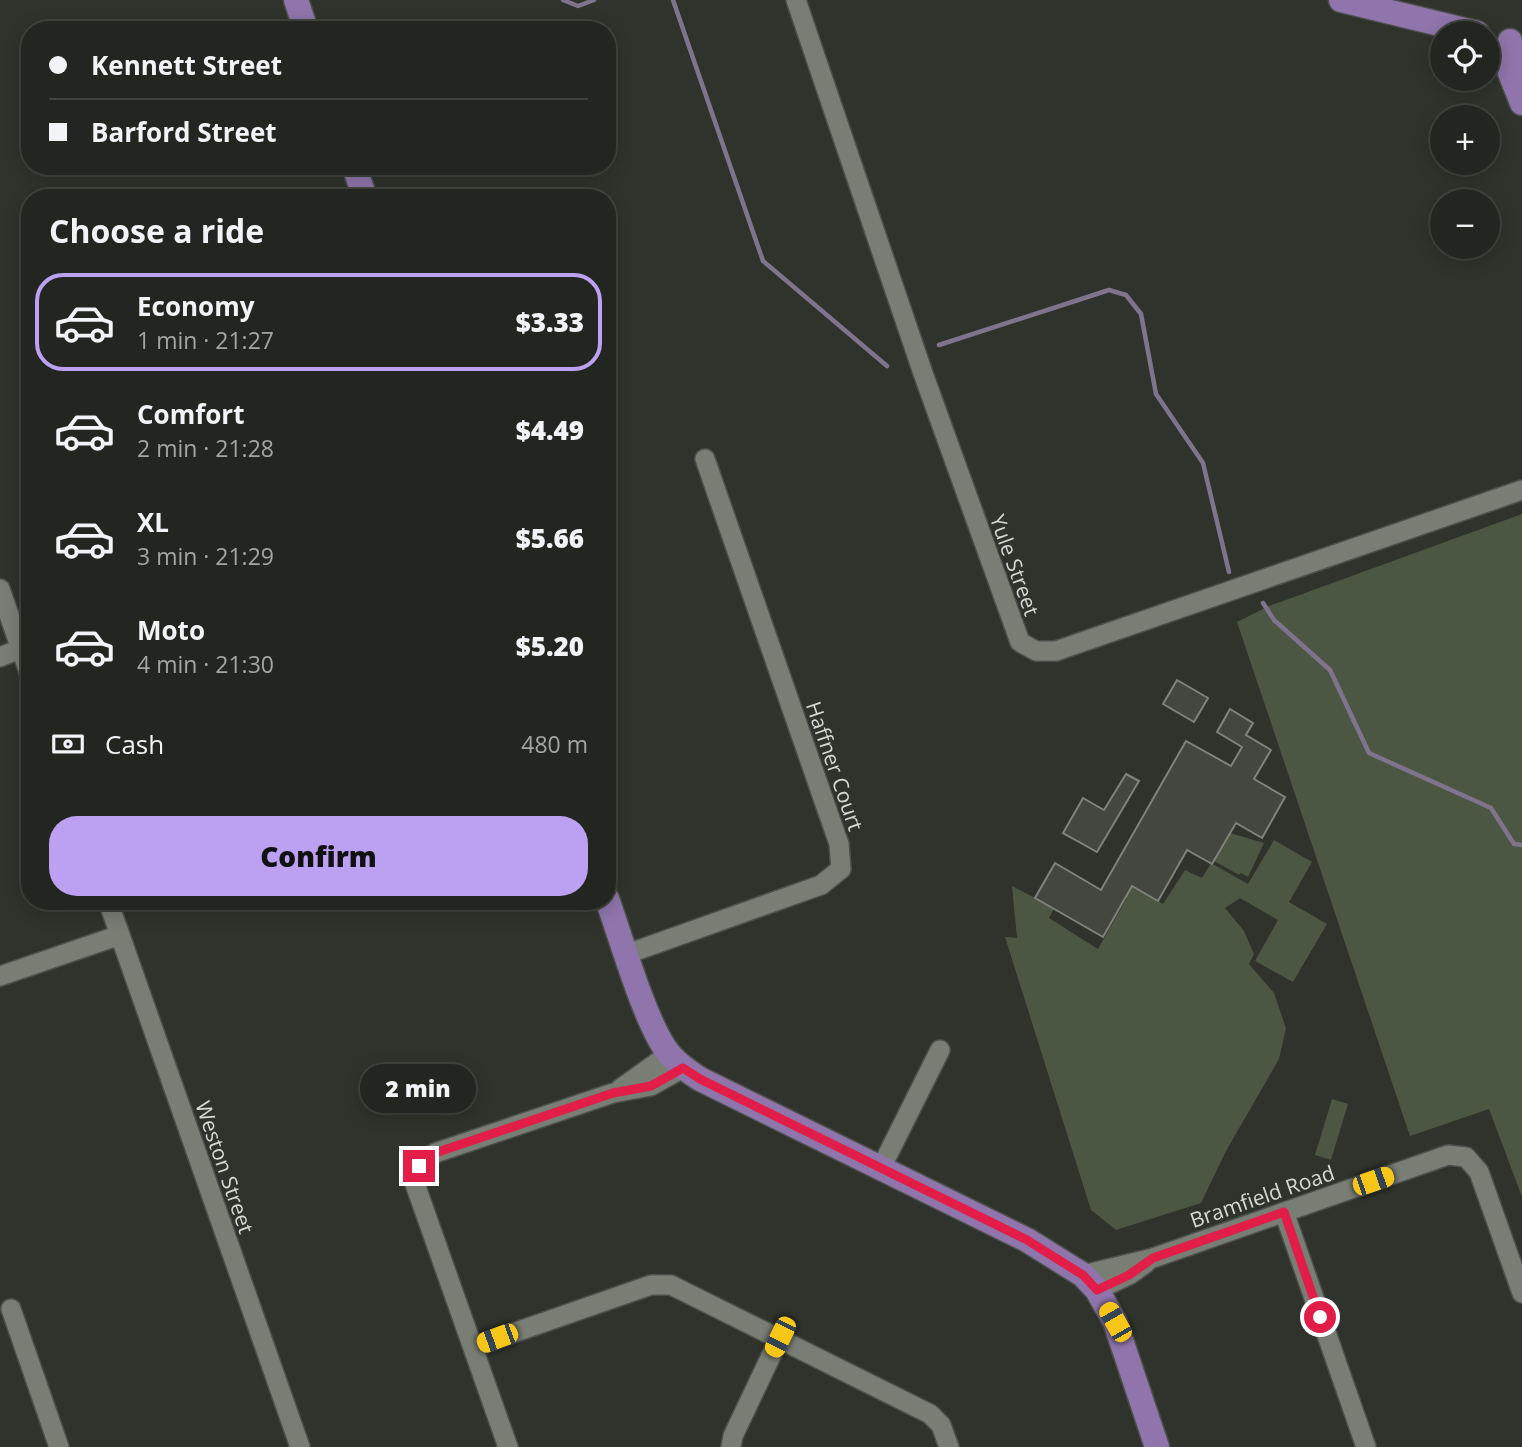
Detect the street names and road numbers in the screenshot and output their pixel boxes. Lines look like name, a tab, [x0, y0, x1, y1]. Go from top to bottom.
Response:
street label: Yule Street	[984, 510, 1046, 620]
street label: Haffner Court	[800, 698, 870, 834]
street label: Weston Street	[189, 1097, 261, 1237]
street label: Bramfield Road	[1186, 1158, 1338, 1234]

